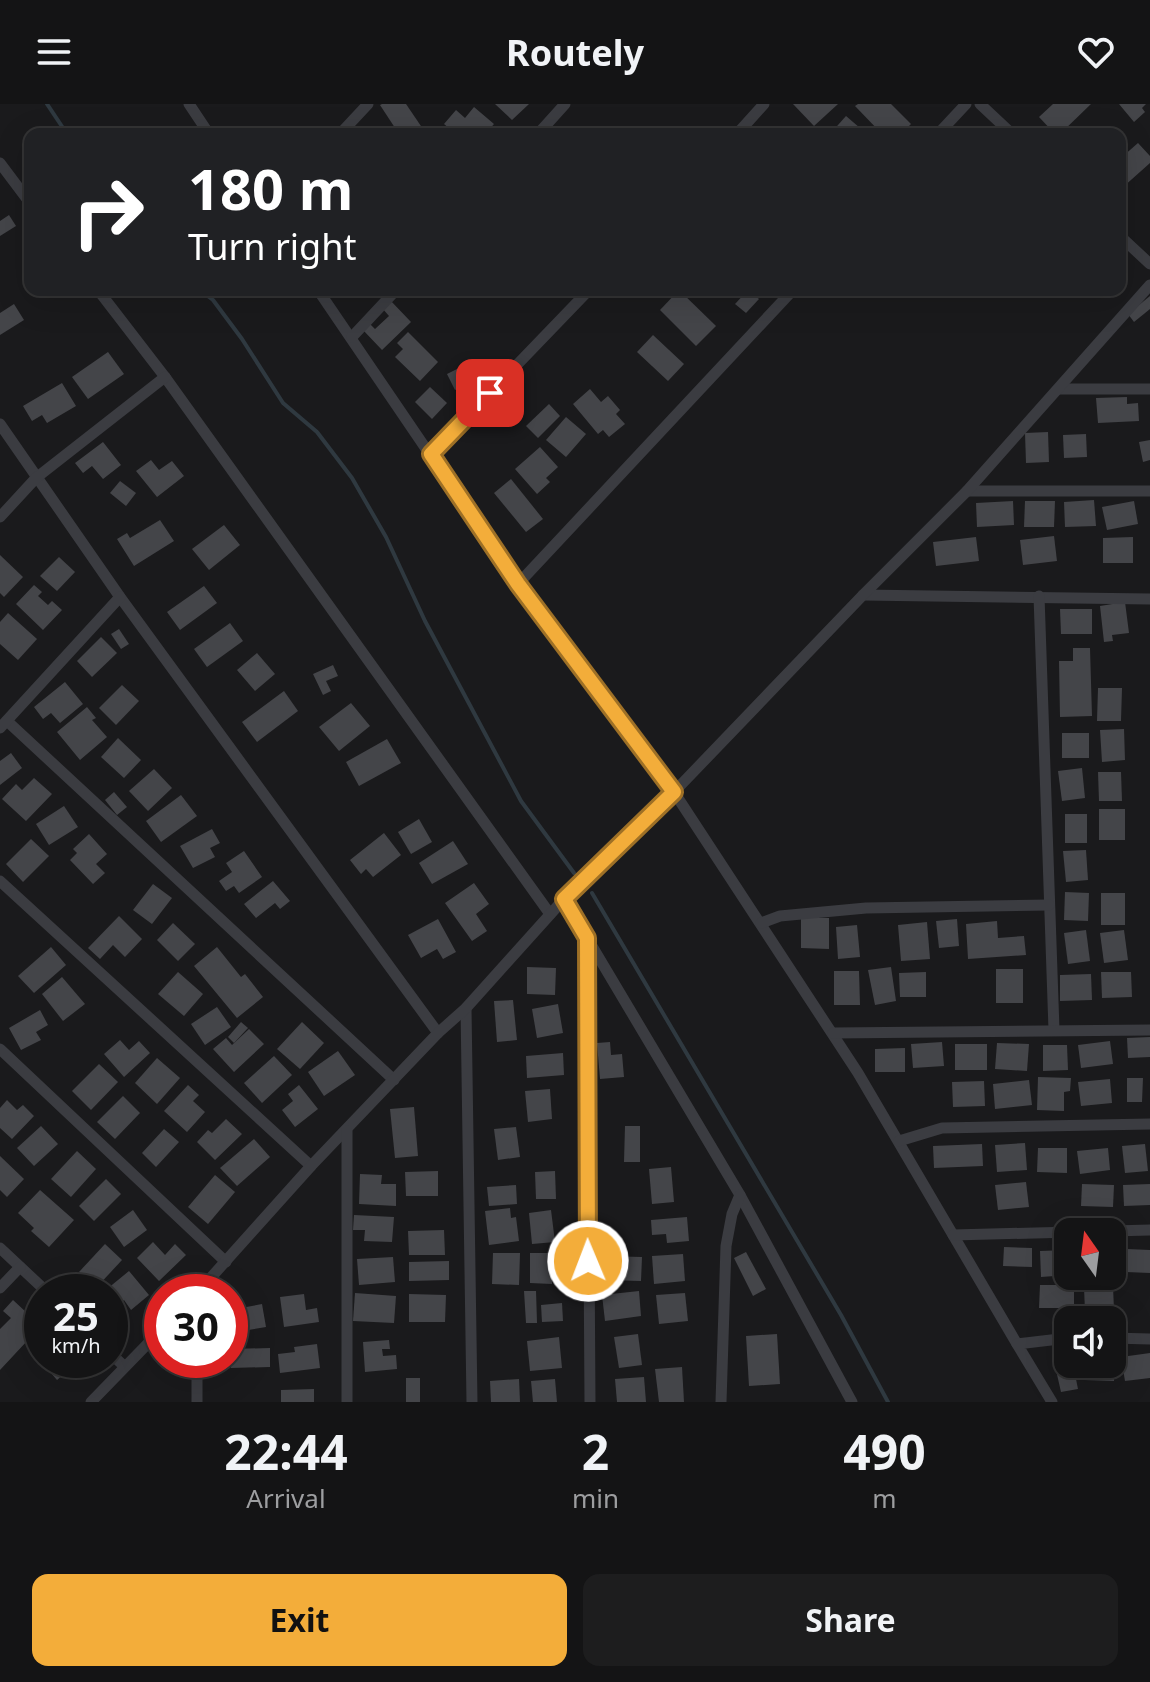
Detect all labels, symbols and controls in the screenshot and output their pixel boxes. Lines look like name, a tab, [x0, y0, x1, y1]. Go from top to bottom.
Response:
text: Routely	[506, 28, 644, 77]
icon: menu	[32, 30, 76, 74]
icon: heart	[1074, 30, 1118, 74]
text: 180 m	[188, 150, 353, 226]
icon: right	[56, 160, 160, 264]
text: Turn right	[188, 222, 356, 271]
pin	[456, 359, 524, 427]
icon: arrive	[468, 371, 512, 415]
north arrow	[1054, 1218, 1126, 1290]
map controls	[1054, 1218, 1126, 1378]
position arrow	[546, 1219, 630, 1303]
speed limit sign: 30	[144, 1274, 248, 1378]
text: 25	[53, 1288, 99, 1343]
button: sound	[1054, 1306, 1126, 1378]
text: km/h	[51, 1332, 101, 1359]
text: 22:44	[224, 1419, 348, 1484]
text: 2	[582, 1419, 609, 1484]
text: 490	[843, 1419, 926, 1484]
text: Arrival	[246, 1480, 326, 1516]
text: min	[572, 1480, 619, 1516]
text: m	[872, 1480, 897, 1516]
button: Exit	[32, 1574, 567, 1666]
button: Share	[583, 1574, 1118, 1666]

